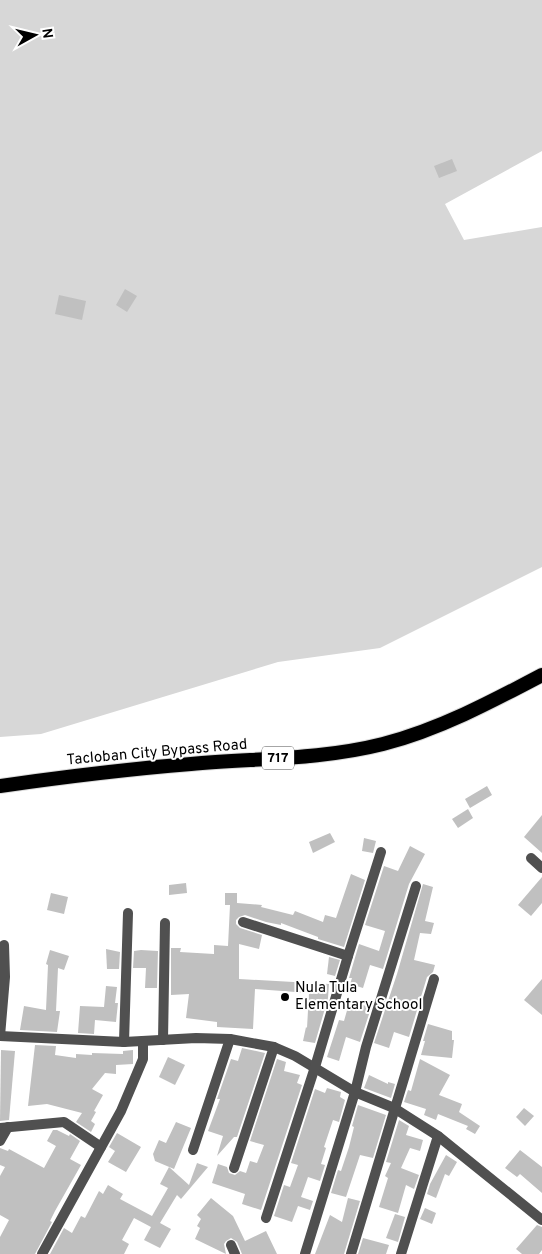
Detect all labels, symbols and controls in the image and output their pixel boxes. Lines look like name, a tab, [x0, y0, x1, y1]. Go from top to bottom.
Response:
north arrow	[10, 10, 60, 60]
text: N	[37, 27, 56, 40]
street label: Tacloban City Bypass Road	[66, 736, 248, 770]
road number: 717	[262, 746, 294, 770]
place label: Nula Tula Elementary School	[295, 979, 422, 1015]
marker: Nula Tula Elementary School	[279, 991, 291, 1003]

